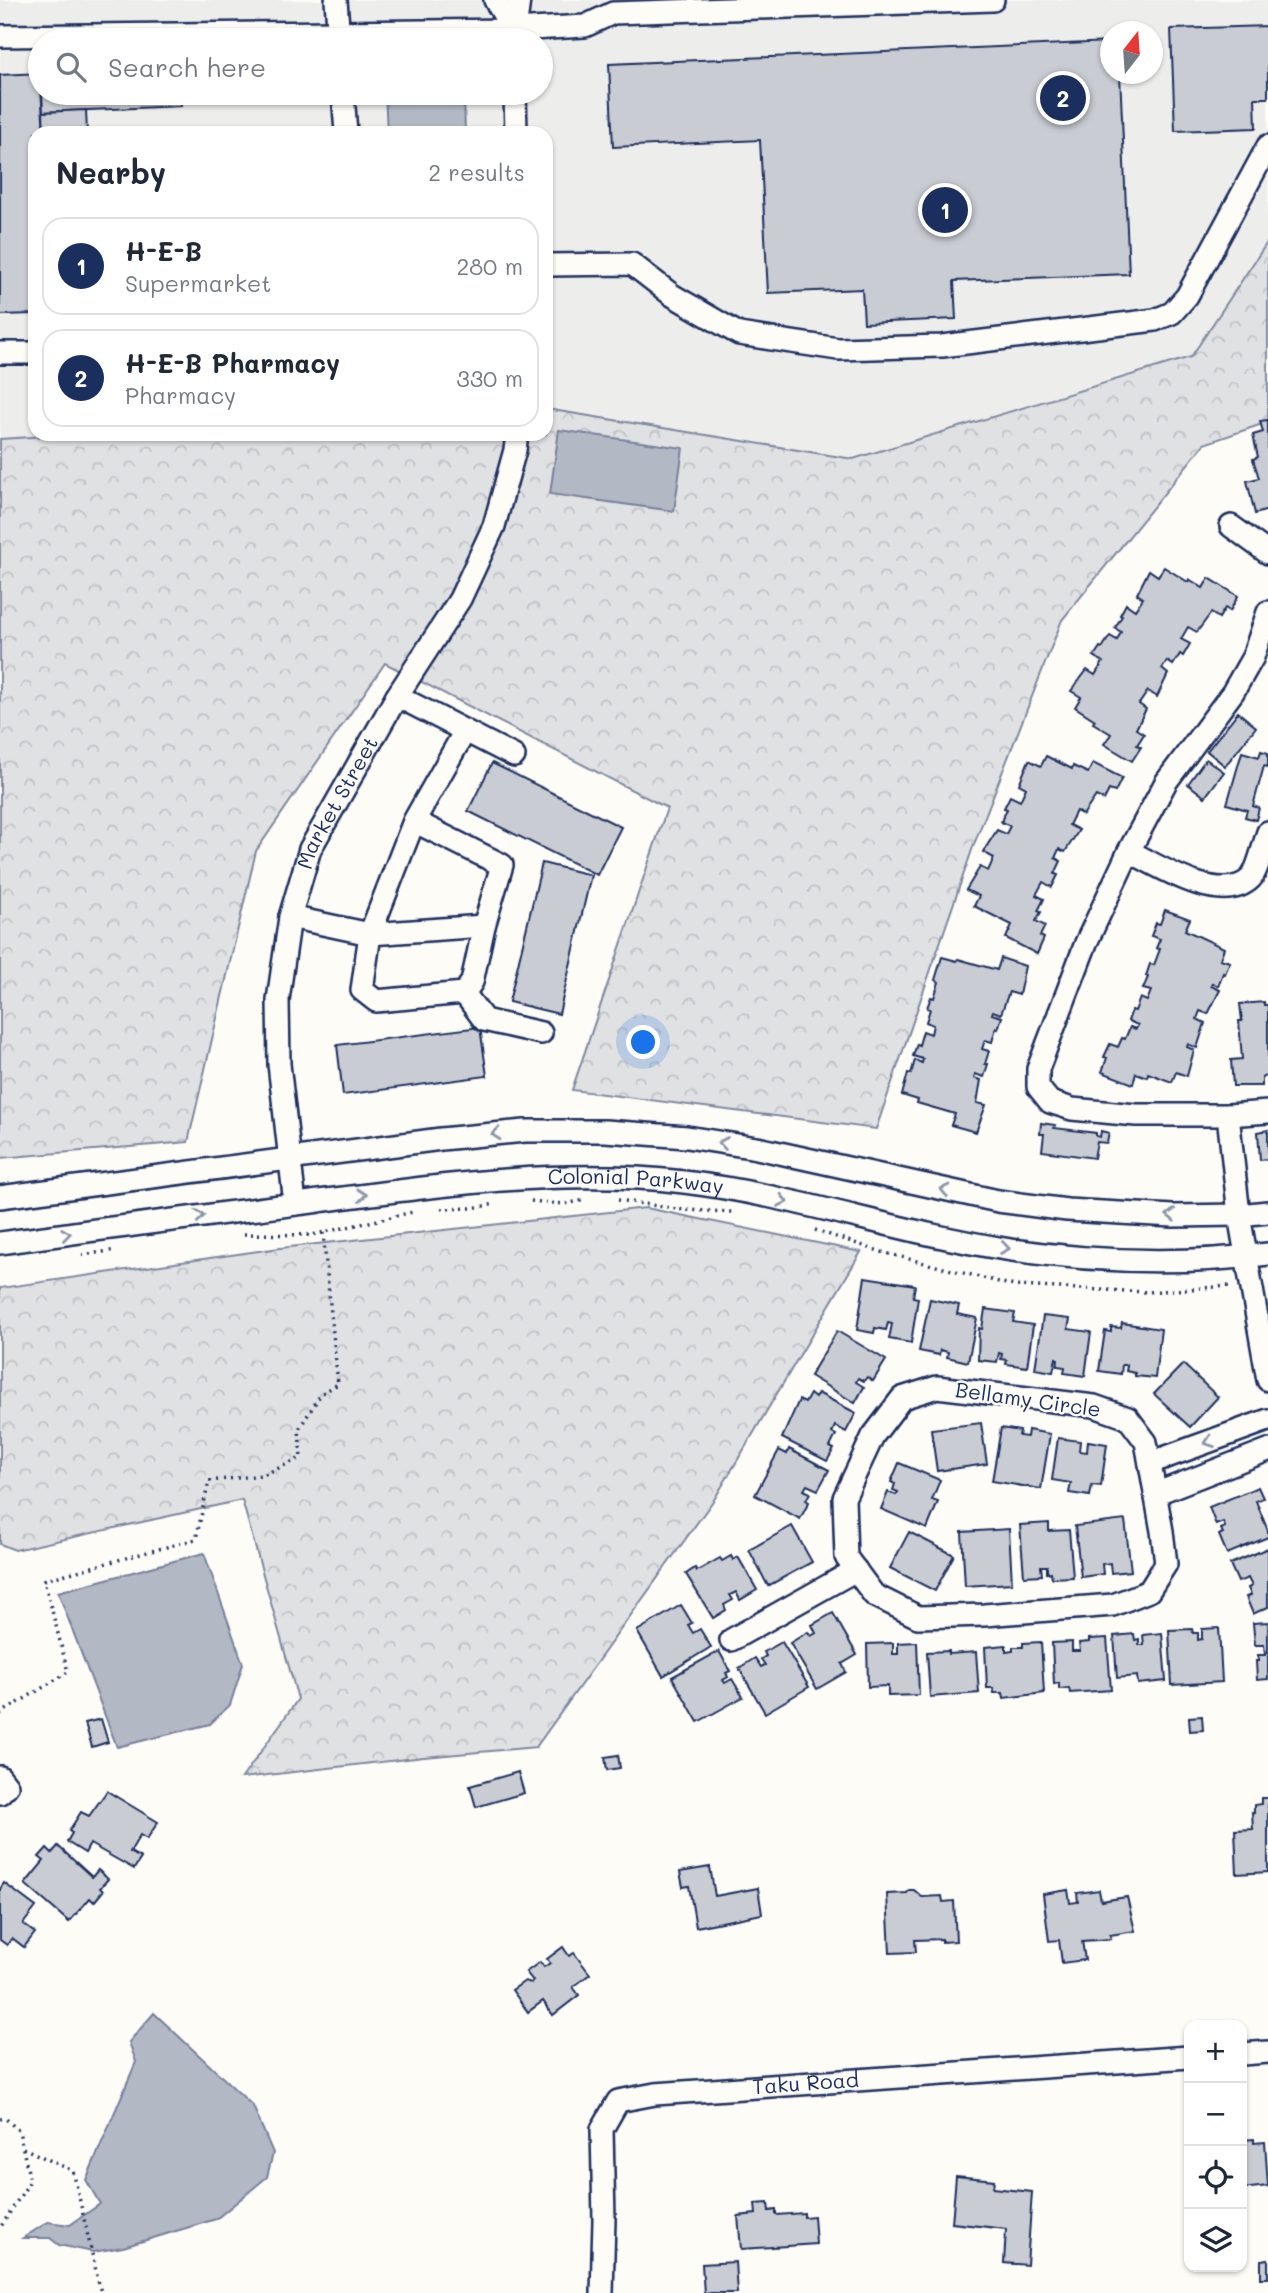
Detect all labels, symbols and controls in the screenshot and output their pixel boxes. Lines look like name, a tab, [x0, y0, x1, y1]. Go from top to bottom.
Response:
north arrow	[1100, 21, 1163, 84]
search box	[28, 28, 553, 105]
icon: search	[52, 48, 90, 86]
text: Search here	[108, 50, 266, 84]
pin: 2	[1040, 72, 1086, 124]
text: Nearby	[56, 152, 166, 192]
text: 2 results	[428, 157, 525, 187]
pin: 1	[922, 184, 968, 236]
text: H-E-B	[125, 234, 202, 268]
text: 1	[76, 251, 86, 281]
text: 280 m	[456, 251, 523, 281]
text: Supermarket	[125, 268, 271, 298]
text: H-E-B Pharmacy	[125, 346, 340, 380]
text: 2	[75, 363, 87, 393]
text: 330 m	[456, 363, 523, 393]
text: Pharmacy	[125, 380, 236, 410]
street label: Market Street	[290, 731, 383, 872]
your location	[626, 1025, 660, 1059]
one-way arrow	[490, 1126, 501, 1141]
one-way arrow	[717, 1136, 729, 1151]
street label: Colonial Parkway	[547, 1162, 726, 1200]
one-way arrow	[939, 1183, 951, 1198]
one-way arrow	[356, 1188, 368, 1203]
one-way arrow	[777, 1193, 789, 1207]
one-way arrow	[1165, 1208, 1176, 1223]
one-way arrow	[194, 1209, 206, 1224]
one-way arrow	[60, 1226, 72, 1241]
one-way arrow	[999, 1241, 1011, 1256]
street label: Bellamy Circle	[954, 1375, 1103, 1422]
one-way arrow	[1203, 1434, 1215, 1448]
map controls	[1184, 2020, 1247, 2272]
button: +	[1184, 2020, 1247, 2083]
street label: Taku Road	[752, 2065, 860, 2099]
button: −	[1184, 2083, 1247, 2146]
button: locate	[1184, 2146, 1247, 2209]
button: layers	[1184, 2209, 1247, 2272]

